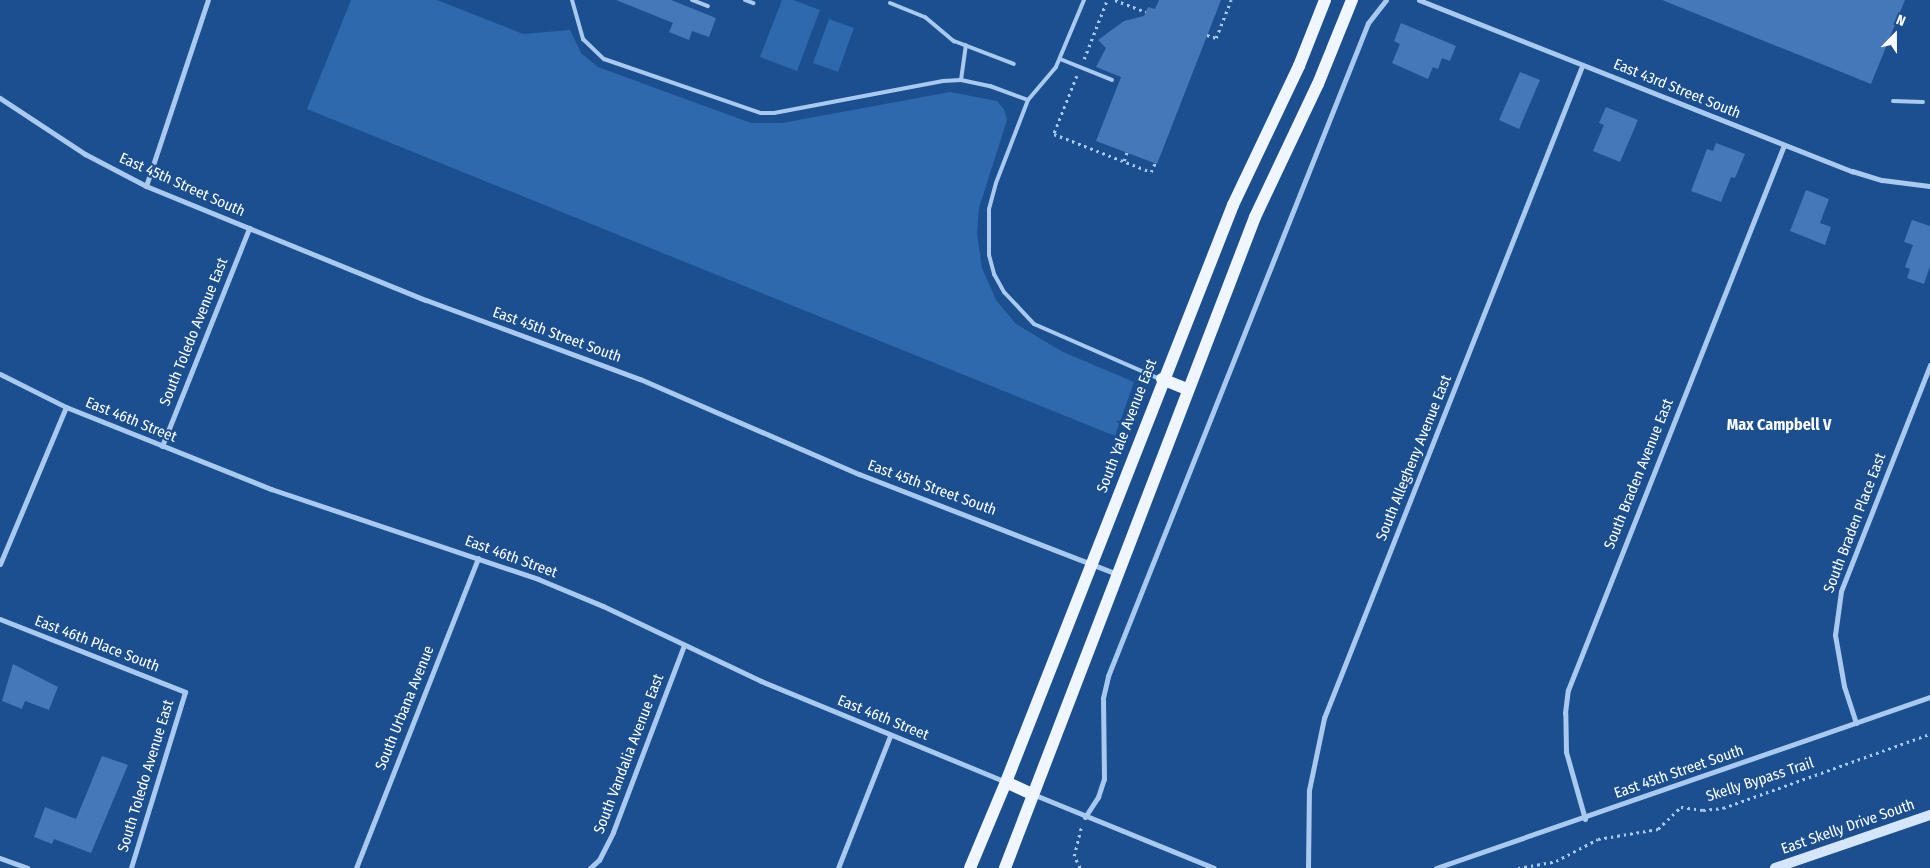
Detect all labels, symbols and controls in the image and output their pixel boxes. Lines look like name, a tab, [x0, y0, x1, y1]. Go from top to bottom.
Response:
north arrow	[1870, 10, 1920, 60]
text: N	[1894, 11, 1908, 30]
street label: East 43rd Street South	[1611, 55, 1743, 123]
street label: East 45th Street South	[116, 149, 248, 221]
street label: South Toledo Avenue East	[156, 255, 232, 409]
street label: East 45th Street South	[490, 303, 624, 367]
street label: South Yale Avenue East	[1093, 357, 1161, 495]
street label: South Allegheny Avenue East	[1372, 373, 1456, 543]
street label: East 46th Street	[83, 394, 179, 446]
street label: South Braden Avenue East	[1601, 396, 1677, 552]
district label: Max Campbell V	[1727, 415, 1831, 435]
street label: South Braden Place East	[1820, 451, 1890, 595]
street label: East 45th Street South	[865, 456, 999, 520]
street label: East 46th Street	[462, 532, 560, 582]
street label: East 46th Place South	[32, 612, 162, 676]
street label: South Urbana Avenue	[372, 643, 438, 773]
street label: South Vandalia Avenue East	[590, 672, 668, 836]
street label: East 46th Street	[835, 692, 931, 744]
street label: South Toledo Avenue East	[114, 698, 178, 854]
street label: East 45th Street South	[1612, 741, 1746, 803]
street label: Skelly Bypass Trail	[1704, 754, 1816, 806]
street label: East Skelly Drive South	[1779, 796, 1917, 858]

